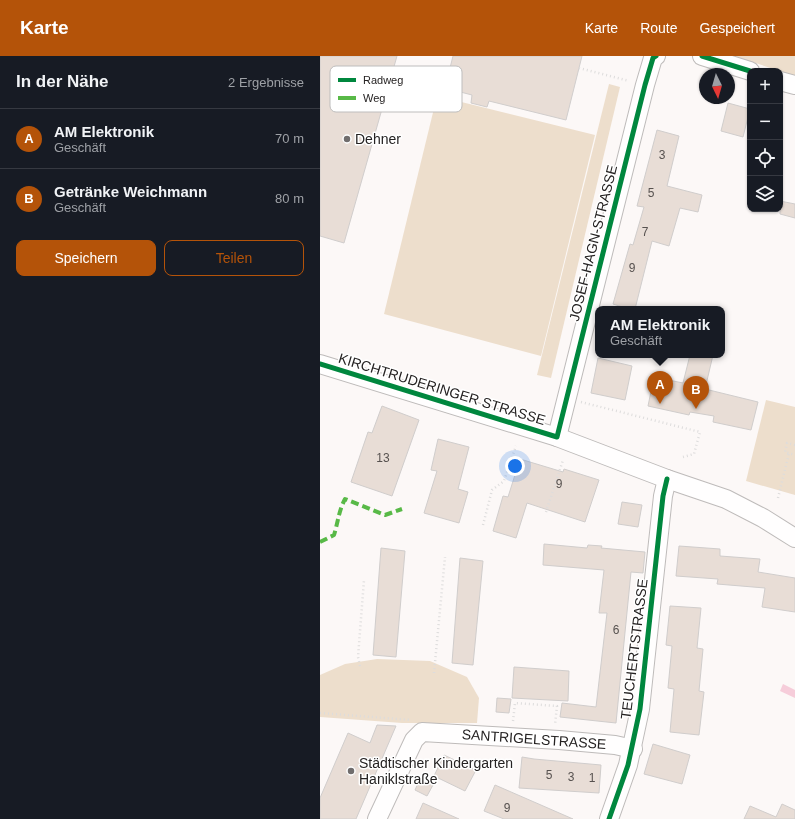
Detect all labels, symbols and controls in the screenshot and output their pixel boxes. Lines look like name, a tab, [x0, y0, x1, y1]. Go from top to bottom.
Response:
text: Karte	[20, 17, 69, 38]
text: Karte	[585, 20, 618, 36]
text: Route	[640, 20, 678, 36]
text: Gespeichert	[700, 20, 775, 36]
legend	[330, 66, 462, 112]
north arrow	[699, 68, 735, 104]
map controls	[747, 68, 783, 212]
button: +	[747, 68, 783, 104]
text: In der Nähe	[16, 72, 109, 91]
text: Radweg	[363, 74, 403, 86]
text: 2 Ergebnisse	[228, 75, 304, 90]
text: Weg	[363, 92, 385, 104]
button: −	[747, 104, 783, 140]
text: AM Elektronik	[54, 123, 154, 140]
text: A	[24, 131, 34, 146]
text: 70 m	[275, 131, 304, 146]
place label: Dehner	[355, 131, 401, 147]
marker: Dehner	[342, 134, 352, 144]
text: Geschäft	[54, 140, 106, 155]
button: locate	[747, 140, 783, 176]
house number: 3	[659, 148, 666, 162]
street label: JOSEF-HAGN-STRASSE	[566, 163, 620, 323]
button: layers	[747, 176, 783, 212]
text: Getränke Weichmann	[54, 183, 207, 200]
house number: 5	[648, 186, 655, 200]
text: B	[24, 191, 34, 206]
text: 80 m	[275, 191, 304, 206]
text: Geschäft	[54, 200, 106, 215]
house number: 7	[642, 225, 649, 239]
button: Speichern	[16, 240, 156, 276]
button: Teilen	[164, 240, 304, 276]
house number: 9	[629, 261, 636, 275]
popup	[595, 306, 725, 358]
text: AM Elektronik	[610, 316, 710, 333]
text: Geschäft	[610, 333, 662, 348]
street label: KIRCHTRUDERINGER STRASSE	[337, 350, 547, 428]
pin: A	[647, 371, 673, 404]
pin: B	[683, 376, 709, 409]
house number: 13	[376, 451, 390, 465]
your location	[505, 456, 525, 476]
house number: 9	[556, 477, 563, 491]
street label: TEUCHERTSTRASSE	[617, 578, 651, 720]
house number: 6	[613, 623, 620, 637]
street label: SANTRIGELSTRASSE	[461, 726, 607, 752]
place label: Städtischer Kindergarten Haniklstraße	[359, 755, 513, 787]
marker: Städtischer Kindergarten Haniklstraße	[346, 766, 356, 776]
house number: 5	[546, 768, 553, 782]
house number: 3	[568, 770, 575, 784]
house number: 1	[589, 771, 596, 785]
house number: 9	[504, 801, 511, 815]

